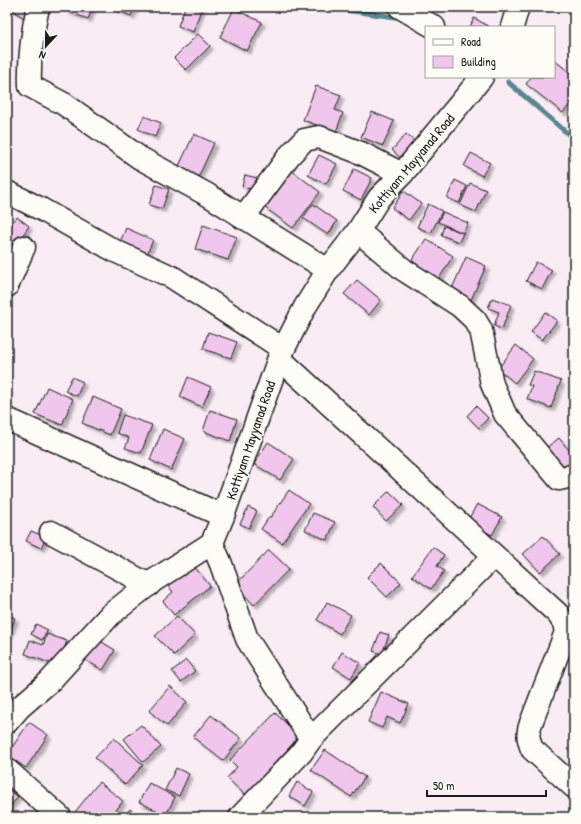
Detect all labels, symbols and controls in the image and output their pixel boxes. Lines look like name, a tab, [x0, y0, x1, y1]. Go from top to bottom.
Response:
north arrow	[26, 26, 66, 66]
legend	[425, 26, 555, 78]
text: Road	[461, 33, 481, 50]
text: N	[37, 48, 48, 63]
text: Building	[461, 53, 496, 70]
street label: Kottiyam Mayyanad Road	[364, 109, 459, 217]
street label: Kottiyam Mayyanad Road	[221, 378, 280, 502]
scale bar	[427, 772, 546, 798]
text: 50 m	[433, 777, 454, 794]

